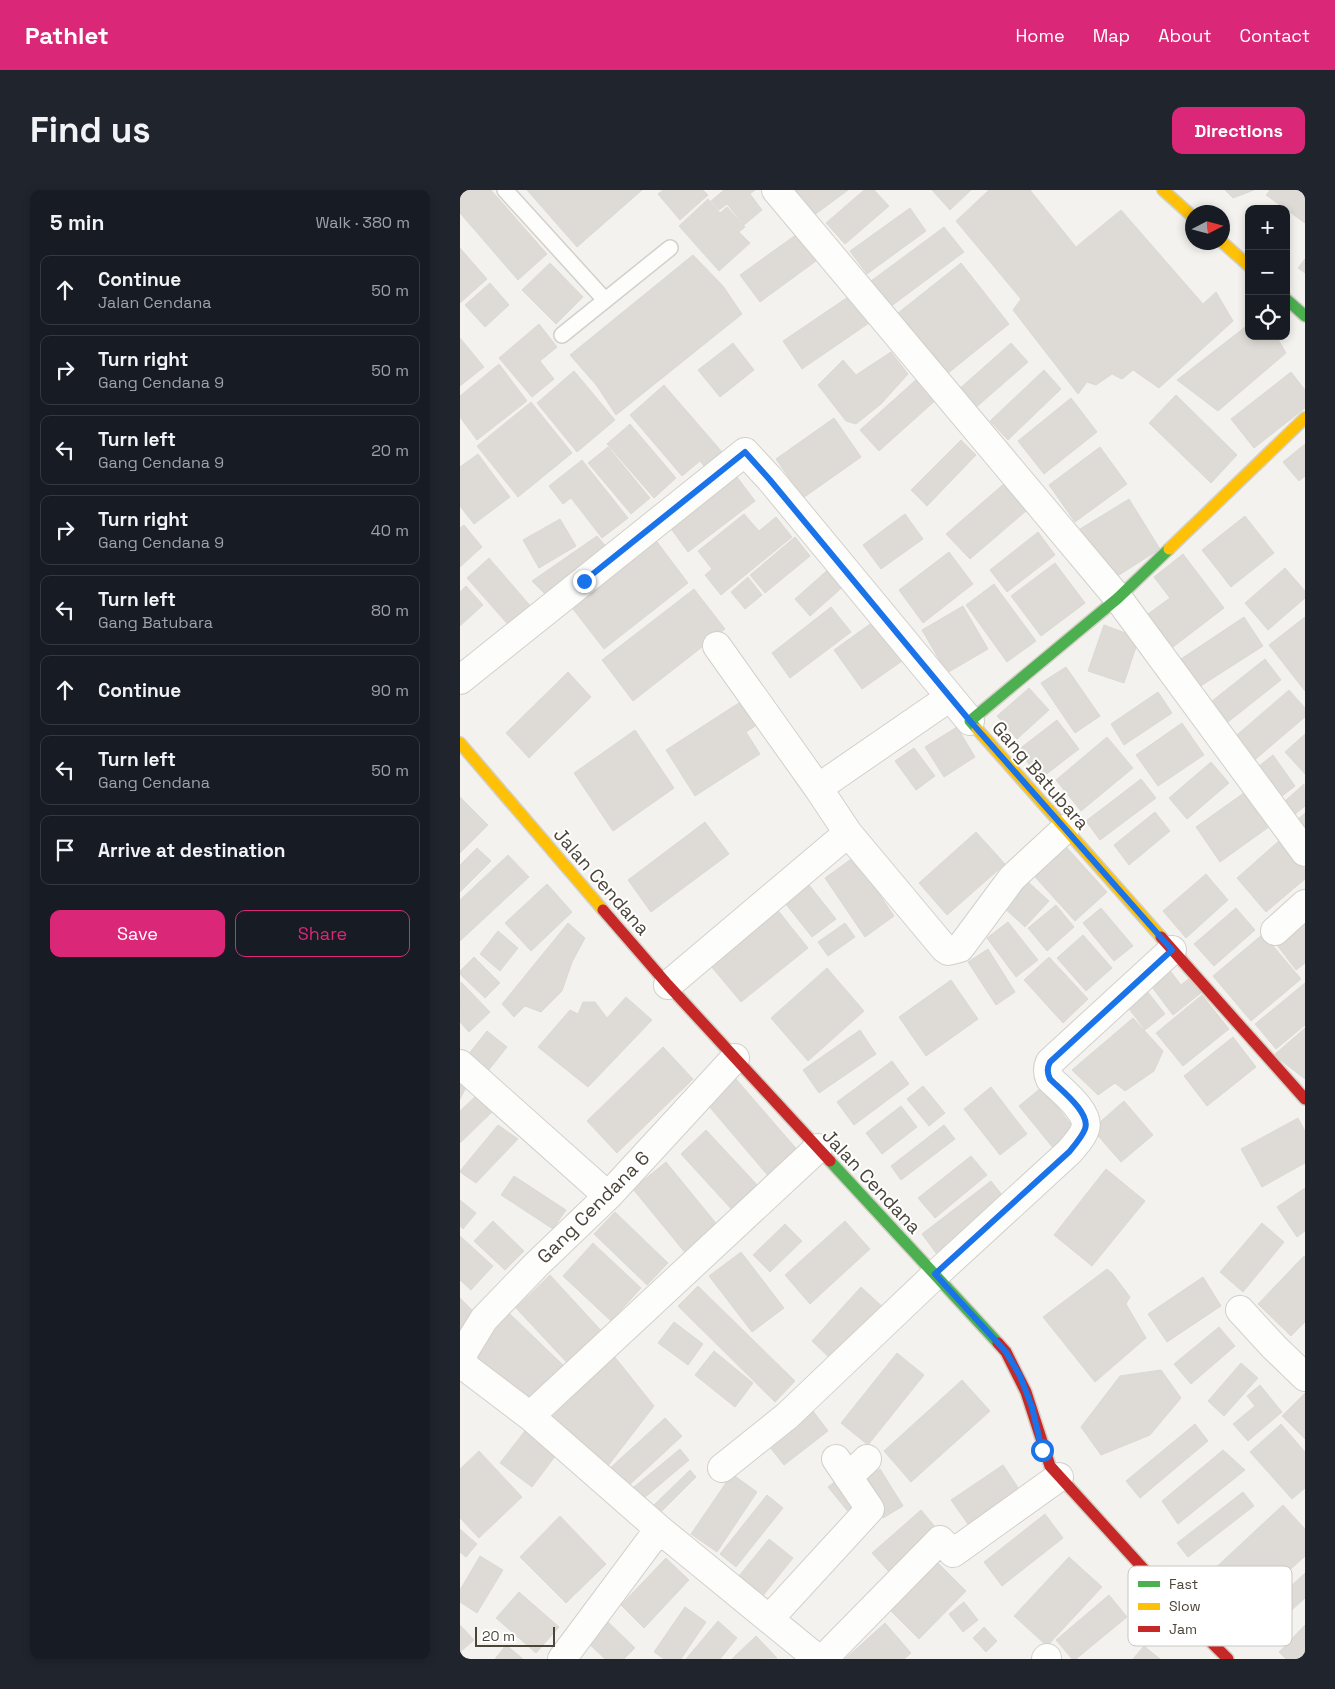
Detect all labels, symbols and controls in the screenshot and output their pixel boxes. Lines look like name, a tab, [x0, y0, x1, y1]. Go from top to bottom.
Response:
text: Pathlet	[25, 20, 109, 51]
text: Home	[1016, 24, 1065, 47]
text: Map	[1093, 24, 1130, 47]
text: About	[1158, 24, 1212, 47]
text: Contact	[1240, 24, 1310, 47]
button: Directions	[1172, 107, 1305, 154]
text: Find us	[30, 108, 151, 152]
north arrow	[1185, 205, 1230, 250]
map controls	[1245, 205, 1290, 340]
button: +	[1245, 205, 1290, 250]
text: 5 min	[50, 209, 104, 236]
text: Walk · 380 m	[315, 212, 410, 233]
button: −	[1245, 250, 1290, 295]
text: Continue	[98, 267, 181, 292]
icon: ahead	[51, 276, 79, 304]
text: 50 m	[371, 280, 409, 301]
text: Jalan Cendana	[98, 292, 211, 313]
button: locate	[1245, 295, 1290, 340]
text: Turn right	[98, 347, 188, 372]
icon: right	[51, 356, 79, 384]
text: 50 m	[371, 360, 409, 381]
text: Gang Cendana 9	[98, 372, 224, 393]
text: Turn left	[98, 427, 176, 452]
icon: left	[51, 436, 79, 464]
text: 20 m	[371, 440, 409, 461]
text: Gang Cendana 9	[98, 452, 224, 473]
text: Turn right	[98, 507, 188, 532]
icon: right	[51, 516, 79, 544]
text: 40 m	[371, 520, 409, 541]
text: Gang Cendana 9	[98, 532, 224, 553]
route end	[573, 570, 596, 593]
text: Turn left	[98, 587, 176, 612]
icon: left	[51, 596, 79, 624]
text: 80 m	[371, 600, 409, 621]
text: Gang Batubara	[98, 612, 213, 633]
icon: ahead	[51, 676, 79, 704]
text: Continue	[98, 678, 181, 703]
text: 90 m	[371, 680, 409, 701]
street label: Gang Batubara	[986, 716, 1095, 835]
text: Turn left	[98, 747, 176, 772]
icon: left	[51, 756, 79, 784]
text: 50 m	[371, 760, 409, 781]
text: Gang Cendana	[98, 772, 210, 793]
street label: Jalan Cendana	[548, 822, 655, 940]
icon: arrive	[51, 836, 79, 864]
text: Arrive at destination	[98, 838, 286, 863]
button: Save	[50, 910, 225, 957]
button: Share	[235, 910, 410, 957]
street label: Jalan Cendana	[817, 1124, 927, 1239]
street label: Gang Cendana 6	[532, 1146, 655, 1269]
route start	[1031, 1439, 1054, 1462]
legend	[1128, 1566, 1292, 1646]
text: Fast	[1169, 1575, 1198, 1593]
text: Slow	[1169, 1597, 1201, 1615]
text: Jam	[1169, 1620, 1197, 1638]
scale bar	[475, 1624, 555, 1647]
text: 20 m	[482, 1627, 515, 1645]

